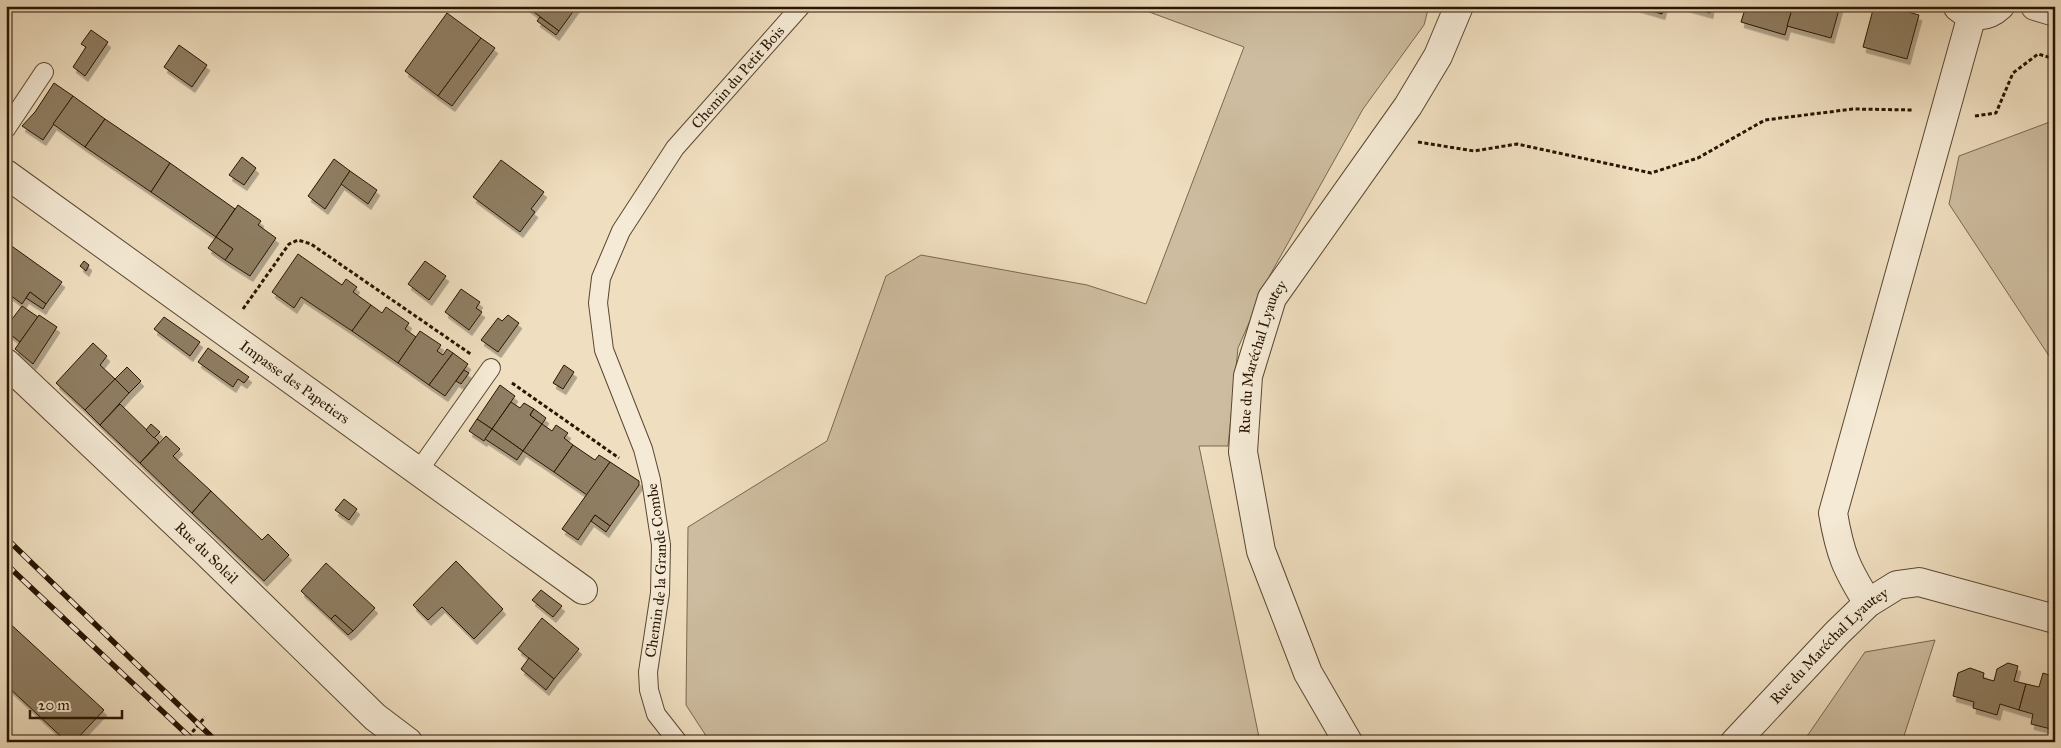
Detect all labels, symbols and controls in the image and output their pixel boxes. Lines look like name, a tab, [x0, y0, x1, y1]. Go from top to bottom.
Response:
street label: Chemin du Petit Bois	[687, 22, 788, 132]
street label: Rue du Maréchal Lyautey	[1235, 276, 1291, 434]
street label: Impasse des Papetiers	[236, 337, 353, 428]
street label: Chemin de la Grande Combe	[641, 482, 670, 659]
street label: Rue du Soleil	[171, 518, 243, 588]
street label: Rue du Maréchal Lyautey	[1766, 583, 1892, 708]
scale bar	[30, 688, 122, 720]
text: 20 m	[38, 696, 70, 714]

